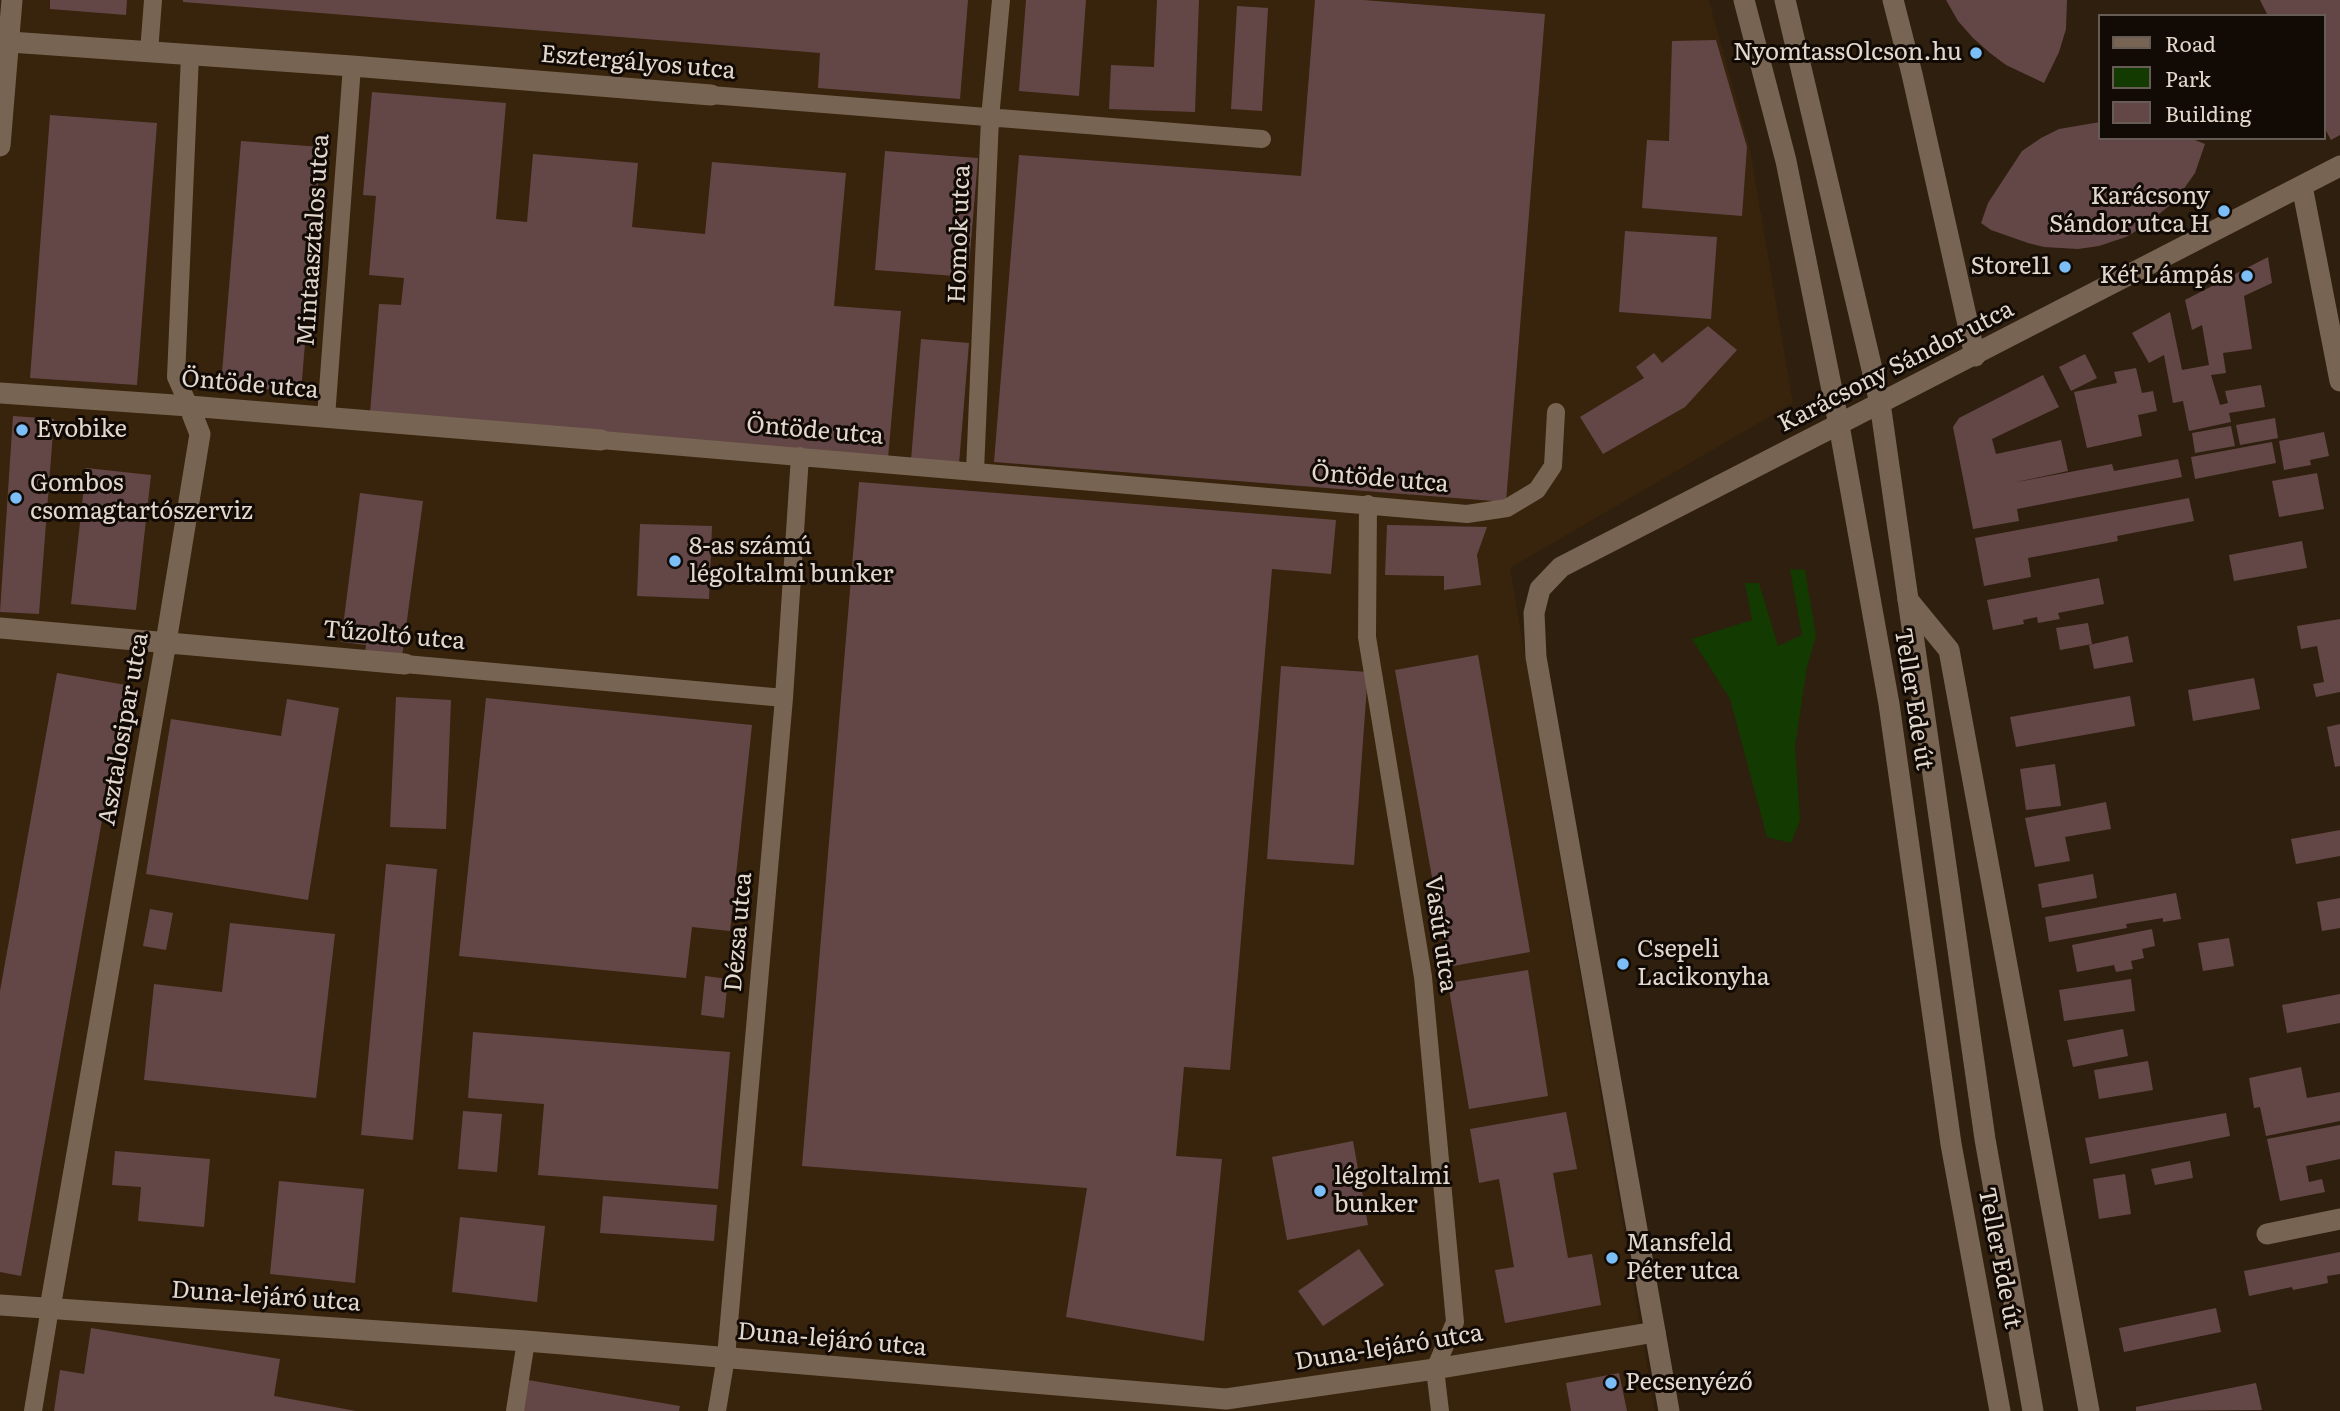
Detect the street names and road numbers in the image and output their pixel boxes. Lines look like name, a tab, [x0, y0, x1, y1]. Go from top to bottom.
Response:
street label: Esztergályos utca	[539, 40, 737, 86]
street label: Mintaasztalos utca	[292, 133, 336, 347]
street label: Homok utca	[943, 164, 977, 304]
street label: Karácsony Sándor utca	[1773, 295, 2019, 439]
street label: Öntöde utca	[180, 365, 320, 405]
street label: Öntöde utca	[745, 411, 885, 451]
street label: Öntöde utca	[1310, 459, 1450, 499]
street label: Tűzoltó utca	[321, 615, 467, 657]
street label: Teller Ede út	[1888, 626, 1938, 772]
street label: Asztalosipar utca	[93, 630, 155, 828]
street label: Dézsa utca	[719, 871, 759, 993]
street label: Vasút utca	[1418, 874, 1462, 994]
street label: Teller Ede út	[1971, 1185, 2027, 1331]
street label: Duna-lejáró utca	[170, 1276, 362, 1318]
street label: Duna-lejáró utca	[736, 1317, 928, 1363]
street label: Duna-lejáró utca	[1293, 1319, 1485, 1377]

